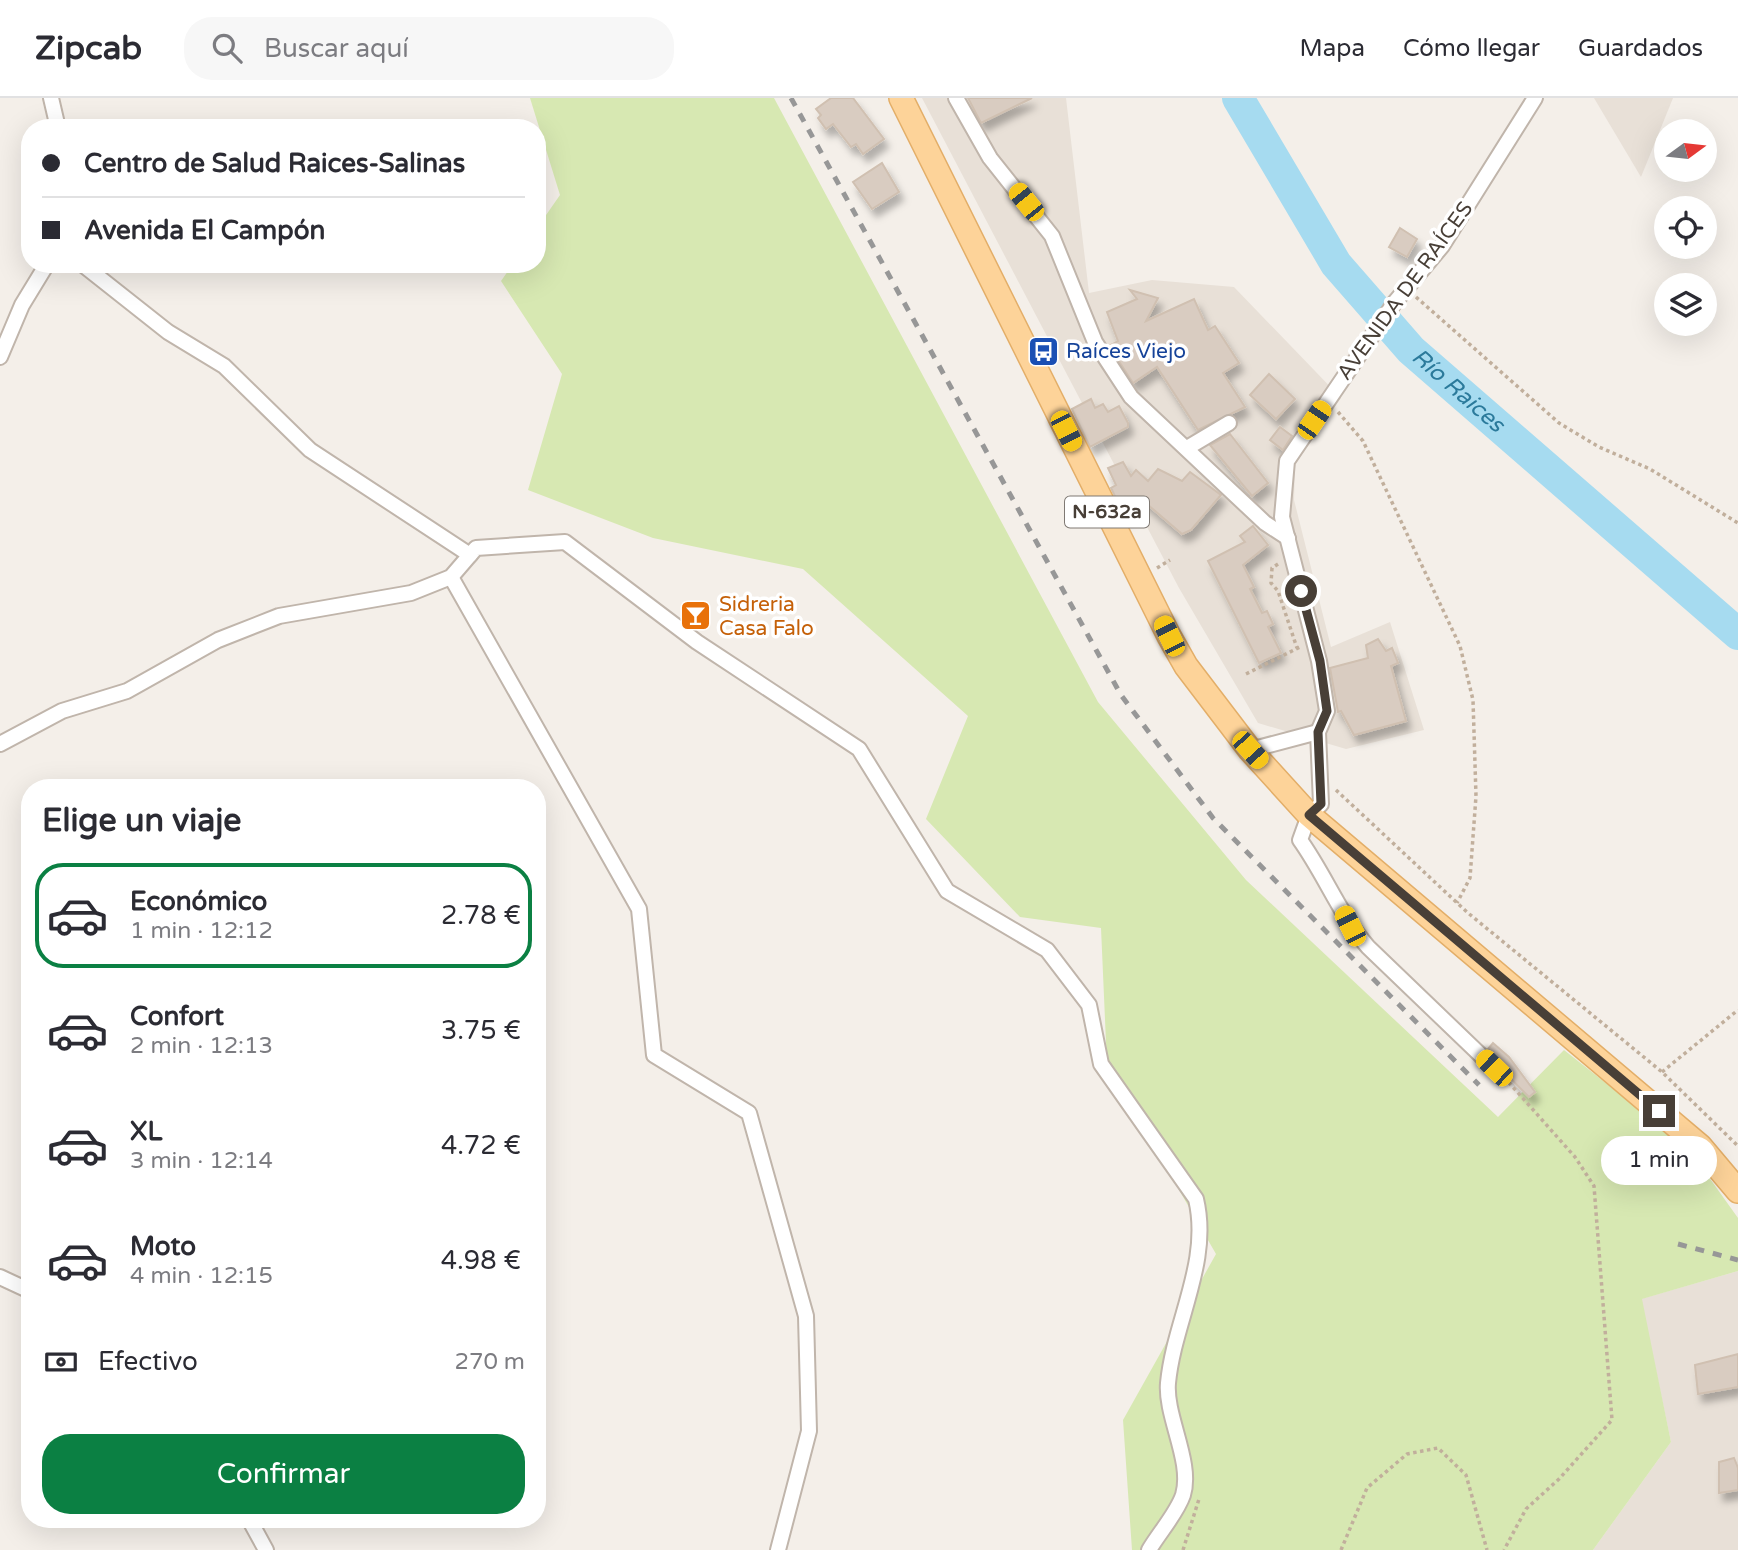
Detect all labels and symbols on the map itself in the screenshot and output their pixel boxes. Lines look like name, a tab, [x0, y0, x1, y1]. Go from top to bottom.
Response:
north arrow	[1654, 119, 1717, 182]
car	[1005, 179, 1048, 225]
street label: AVENIDA DE RAÍCES	[1332, 197, 1478, 385]
bus stop icon: Raíces Viejo	[1026, 334, 1060, 368]
place label: Raíces Viejo	[1066, 339, 1186, 364]
water label: Río Raices	[1406, 343, 1511, 440]
car	[1294, 397, 1335, 443]
car	[1048, 408, 1085, 454]
road number: N-632a	[1065, 496, 1149, 528]
route start	[1285, 575, 1317, 607]
place label: Sidreria Casa Falo	[719, 592, 814, 641]
bar icon: Sidreria Casa Falo	[679, 599, 713, 633]
car	[1151, 613, 1188, 659]
car	[1229, 727, 1272, 773]
car	[1332, 903, 1369, 949]
car	[1472, 1046, 1517, 1090]
route end	[1643, 1095, 1675, 1127]
callout: 1 min	[1601, 1136, 1717, 1184]

